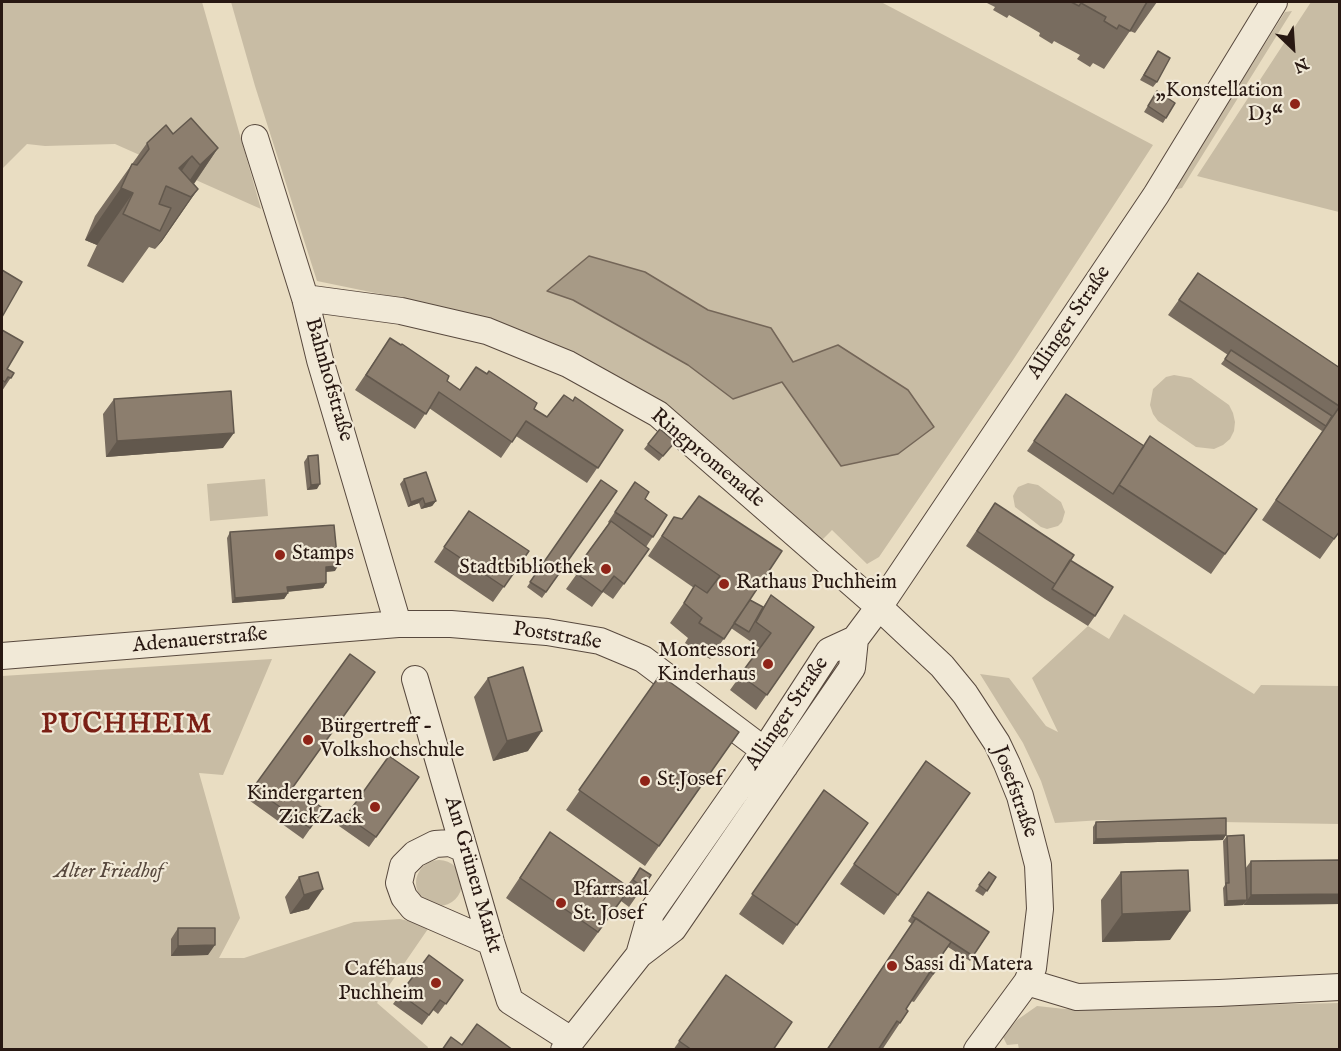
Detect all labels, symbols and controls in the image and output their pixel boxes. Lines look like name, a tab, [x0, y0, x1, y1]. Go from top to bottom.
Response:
north arrow	[1263, 18, 1323, 78]
text: N	[1290, 52, 1311, 76]
place label: „Konstellation D3“	[1155, 79, 1283, 129]
marker: „Konstellation D3“	[1288, 97, 1302, 111]
street label: Allinger Straße	[1023, 262, 1117, 384]
street label: Bahnhofstraße	[298, 315, 358, 445]
street label: Ringpromenade	[645, 404, 769, 514]
place label: Stamps	[292, 542, 354, 568]
marker: Stamps	[273, 548, 287, 562]
place label: Stadtbibliothek	[459, 556, 594, 582]
marker: Stadtbibliothek	[599, 562, 613, 576]
place label: Rathaus Puchheim	[736, 571, 897, 597]
marker: Rathaus Puchheim	[717, 577, 731, 591]
street label: Poststraße	[511, 618, 603, 656]
street label: Adenauerstraße	[131, 623, 269, 659]
place label: Montessori Kinderhaus	[657, 639, 756, 689]
street label: Allinger Straße	[741, 653, 835, 775]
marker: Montessori Kinderhaus	[761, 657, 775, 671]
district label: PUCHHEIM	[41, 710, 213, 742]
place label: Bürgertreff - Volkshochschule	[320, 715, 464, 765]
marker: Bürgertreff - Volkshochschule	[301, 733, 315, 747]
street label: Josefstraße	[986, 743, 1042, 841]
place label: St.Josef	[657, 768, 723, 794]
marker: St.Josef	[638, 774, 652, 788]
place label: Kindergarten ZickZack	[246, 782, 363, 832]
street label: Am Grünen Markt	[438, 794, 506, 956]
marker: Kindergarten ZickZack	[368, 800, 382, 814]
park label: Alter Friedhof	[54, 860, 164, 886]
place label: Pfarrsaal St. Josef	[573, 878, 649, 928]
marker: Pfarrsaal St. Josef	[554, 896, 568, 910]
place label: Sassi di Matera	[904, 953, 1033, 979]
place label: Caféhaus Puchheim	[338, 958, 424, 1008]
marker: Sassi di Matera	[885, 959, 899, 973]
marker: Caféhaus Puchheim	[429, 976, 443, 990]

